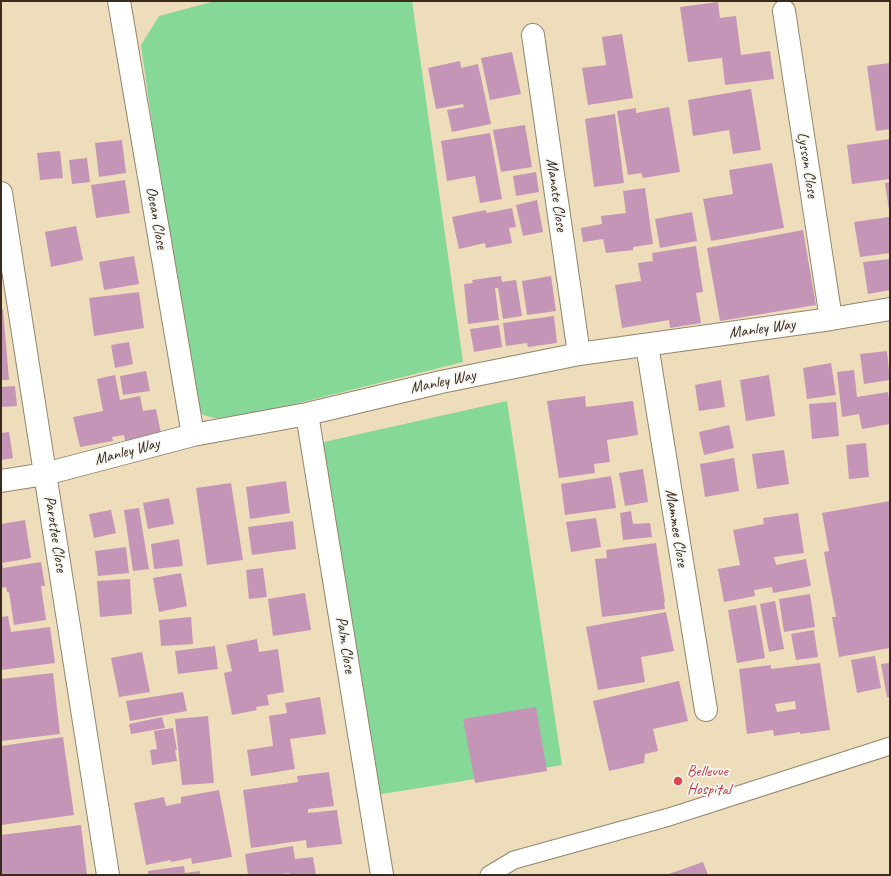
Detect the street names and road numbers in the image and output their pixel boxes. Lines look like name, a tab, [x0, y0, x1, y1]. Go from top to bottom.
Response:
street label: Lysson Close	[792, 131, 822, 199]
street label: Manate Close	[541, 157, 571, 233]
street label: Ocean Close	[141, 185, 171, 251]
street label: Manley Way	[728, 315, 796, 343]
street label: Manley Way	[408, 366, 478, 398]
street label: Manley Way	[92, 434, 162, 470]
street label: Mammee Close	[660, 488, 692, 568]
street label: Parottee Close	[40, 495, 70, 573]
street label: Palm Close	[331, 615, 359, 675]

